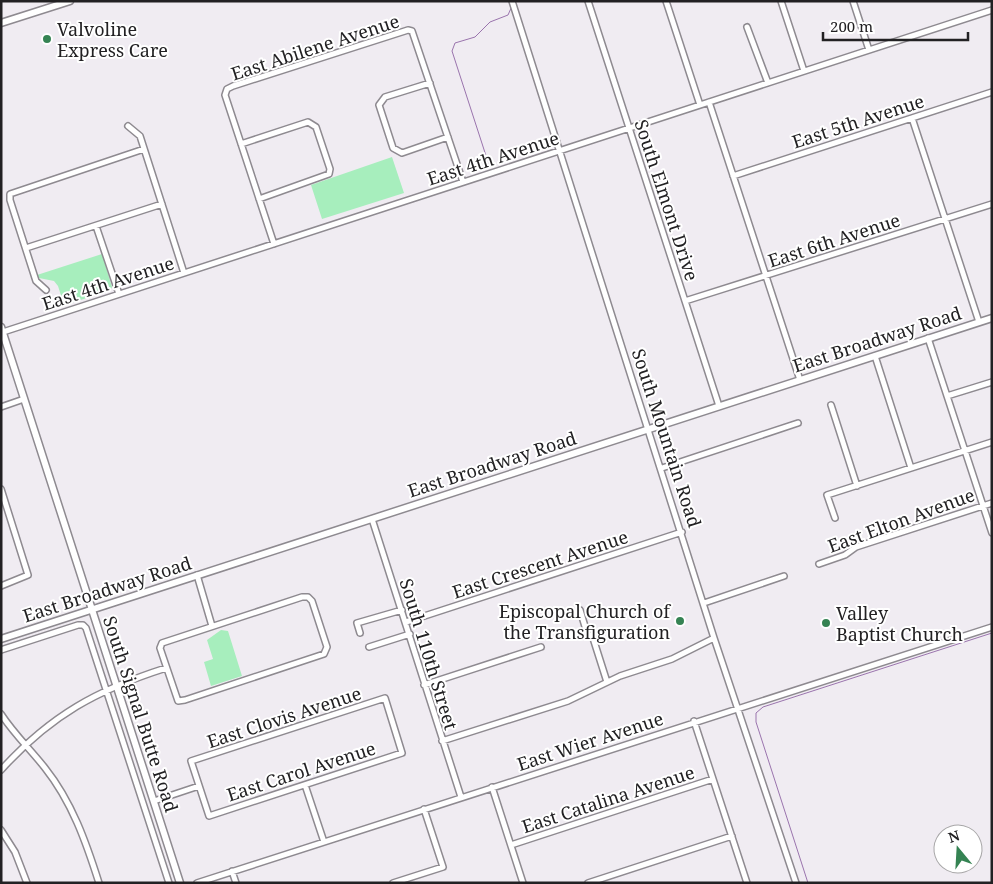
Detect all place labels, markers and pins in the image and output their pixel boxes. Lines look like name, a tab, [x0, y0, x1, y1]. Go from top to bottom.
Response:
place label: Valvoline Express Care	[57, 17, 168, 62]
marker: Valvoline Express Care	[41, 33, 53, 45]
place label: Episcopal Church of the Transfiguration	[499, 599, 671, 644]
place label: Valley Baptist Church	[836, 601, 963, 646]
marker: Episcopal Church of the Transfiguration	[674, 615, 686, 627]
marker: Valley Baptist Church	[820, 617, 832, 629]

